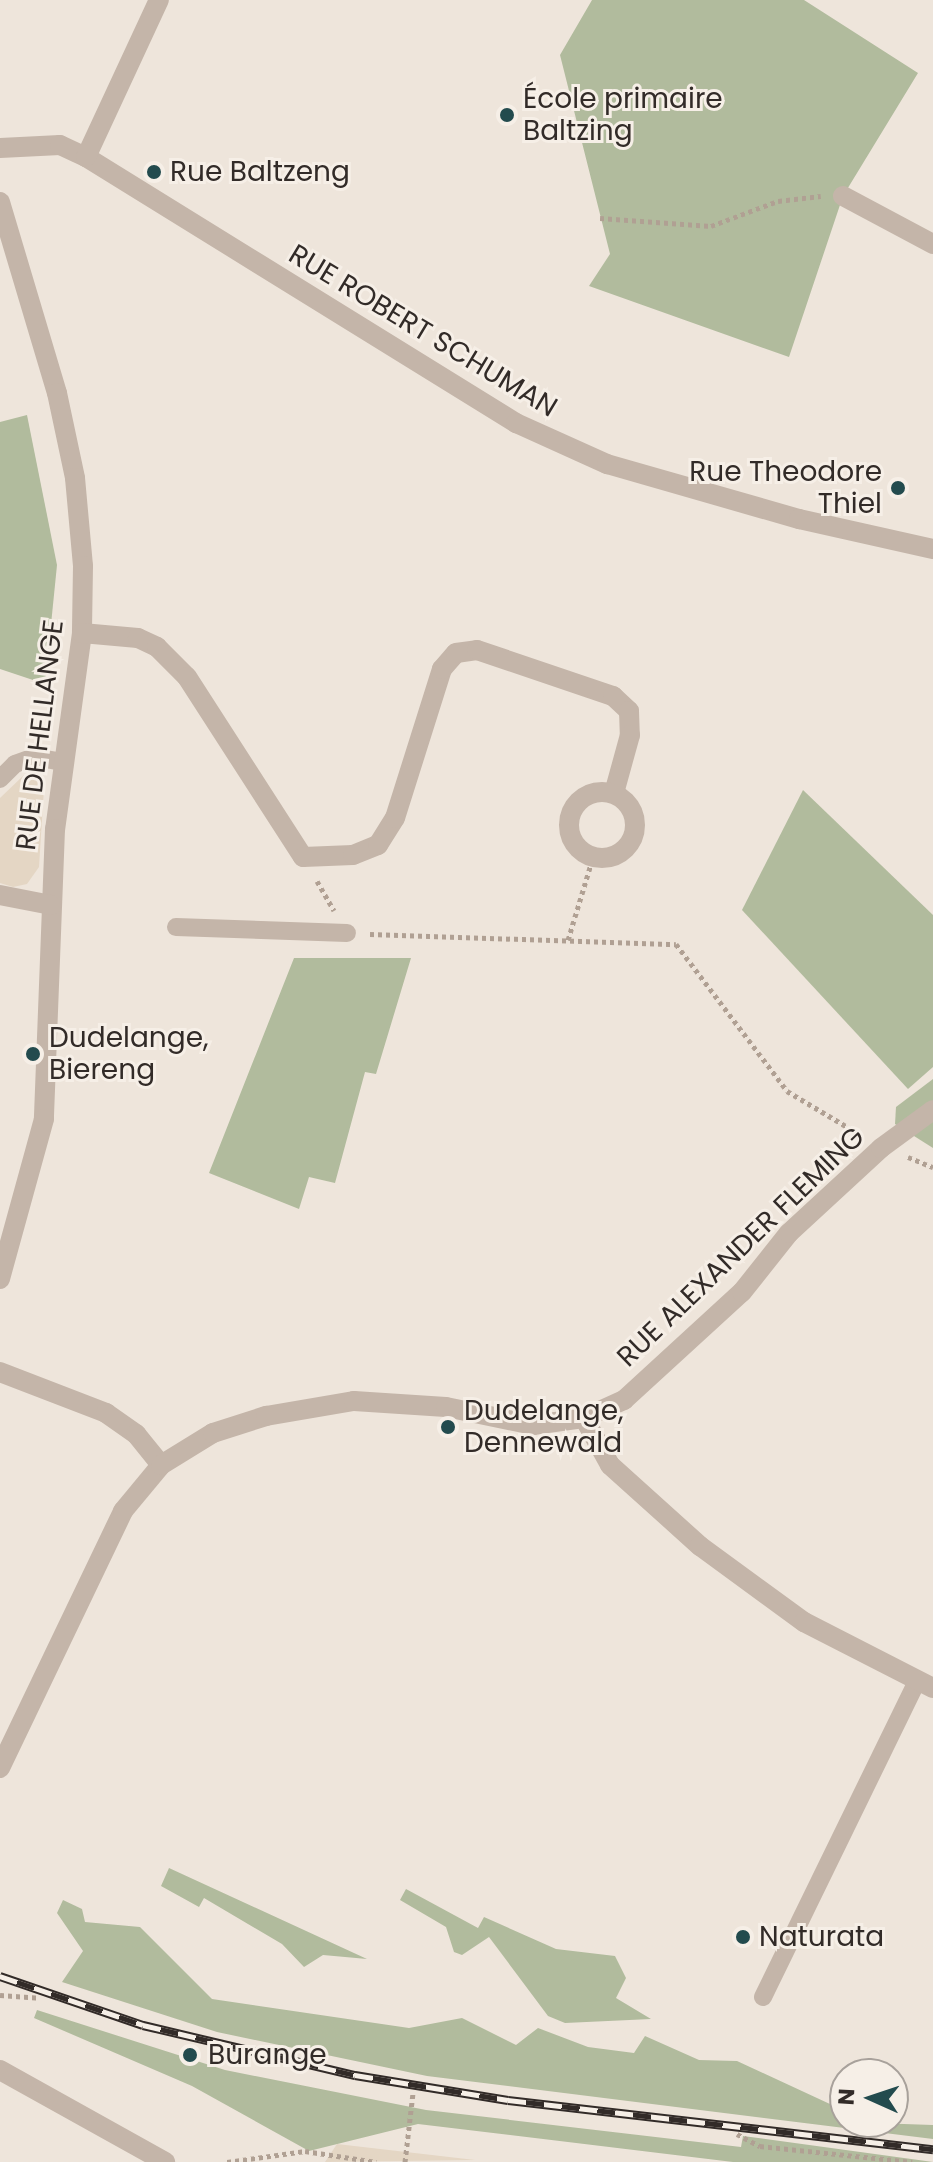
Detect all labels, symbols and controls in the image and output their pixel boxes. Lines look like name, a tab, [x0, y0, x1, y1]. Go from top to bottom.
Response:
place label: École primaire Baltzing	[523, 82, 723, 148]
marker: École primaire Baltzing	[498, 106, 516, 124]
place label: Rue Baltzeng	[170, 155, 350, 189]
marker: Rue Baltzeng	[145, 163, 163, 181]
street label: RUE ROBERT SCHUMAN	[283, 238, 563, 424]
place label: Rue Theodore Thiel	[689, 455, 882, 521]
marker: Rue Theodore Thiel	[889, 479, 907, 497]
street label: RUE DE HELLANGE	[9, 618, 71, 852]
place label: Dudelange, Biereng	[49, 1021, 209, 1087]
marker: Dudelange, Biereng	[24, 1045, 42, 1063]
street label: RUE ALEXANDER FLEMING	[610, 1120, 872, 1374]
place label: Dudelange, Dennewald	[464, 1394, 624, 1460]
marker: Dudelange, Dennewald	[439, 1418, 457, 1436]
place label: Naturata	[759, 1920, 884, 1954]
marker: Naturata	[734, 1928, 752, 1946]
place label: Burange	[208, 2038, 327, 2072]
marker: Burange	[179, 2044, 201, 2066]
north arrow	[829, 2058, 909, 2138]
text: N	[831, 2088, 862, 2106]

